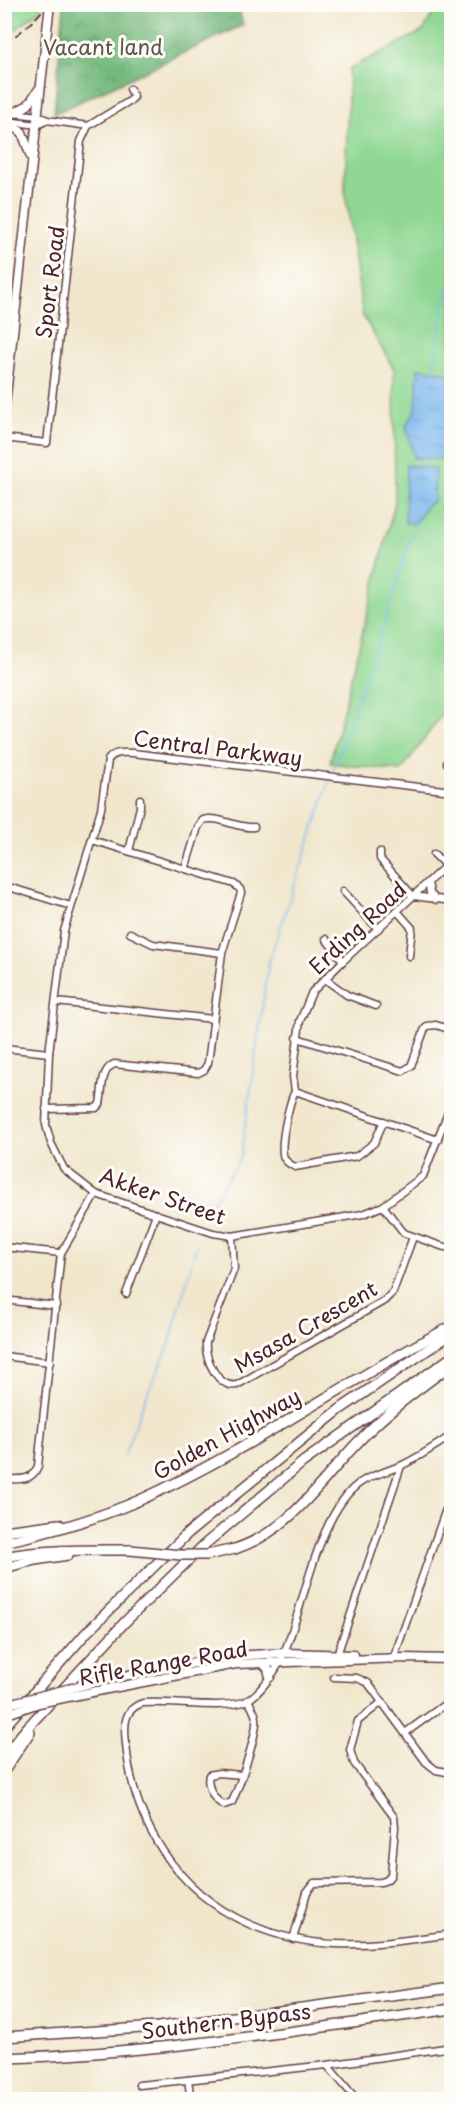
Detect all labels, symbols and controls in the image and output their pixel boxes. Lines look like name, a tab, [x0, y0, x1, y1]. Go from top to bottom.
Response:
park label: Vacant land	[43, 30, 163, 62]
street label: Sport Road	[26, 224, 72, 340]
street label: Central Parkway	[132, 721, 304, 773]
street label: Erding Road	[301, 873, 413, 981]
street label: Akker Street	[96, 1158, 230, 1232]
street label: Msasa Crescent	[227, 1272, 383, 1380]
street label: Golden Highway	[146, 1379, 306, 1487]
street label: Rifle Range Road	[76, 1631, 250, 1693]
street label: Southern Bypass	[139, 1994, 313, 2046]

